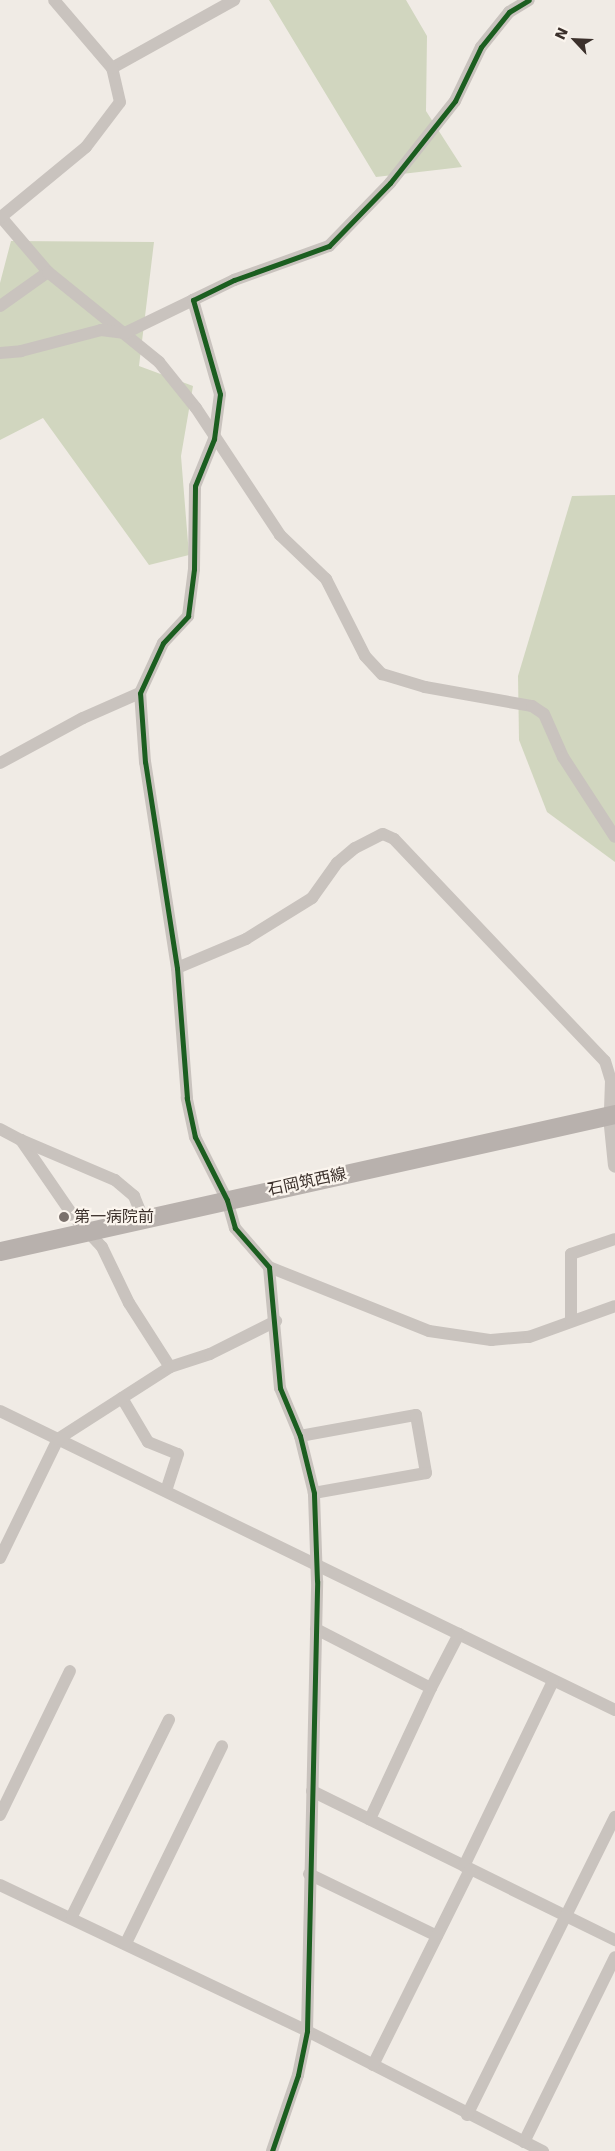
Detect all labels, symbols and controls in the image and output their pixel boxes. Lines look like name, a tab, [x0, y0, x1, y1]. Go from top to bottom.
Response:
north arrow	[550, 15, 600, 65]
text: N	[552, 25, 571, 42]
street label: 石岡筑西線	[266, 1164, 348, 1200]
place label: 第一病院前	[74, 1207, 154, 1227]
marker: 第一病院前	[58, 1211, 70, 1223]

